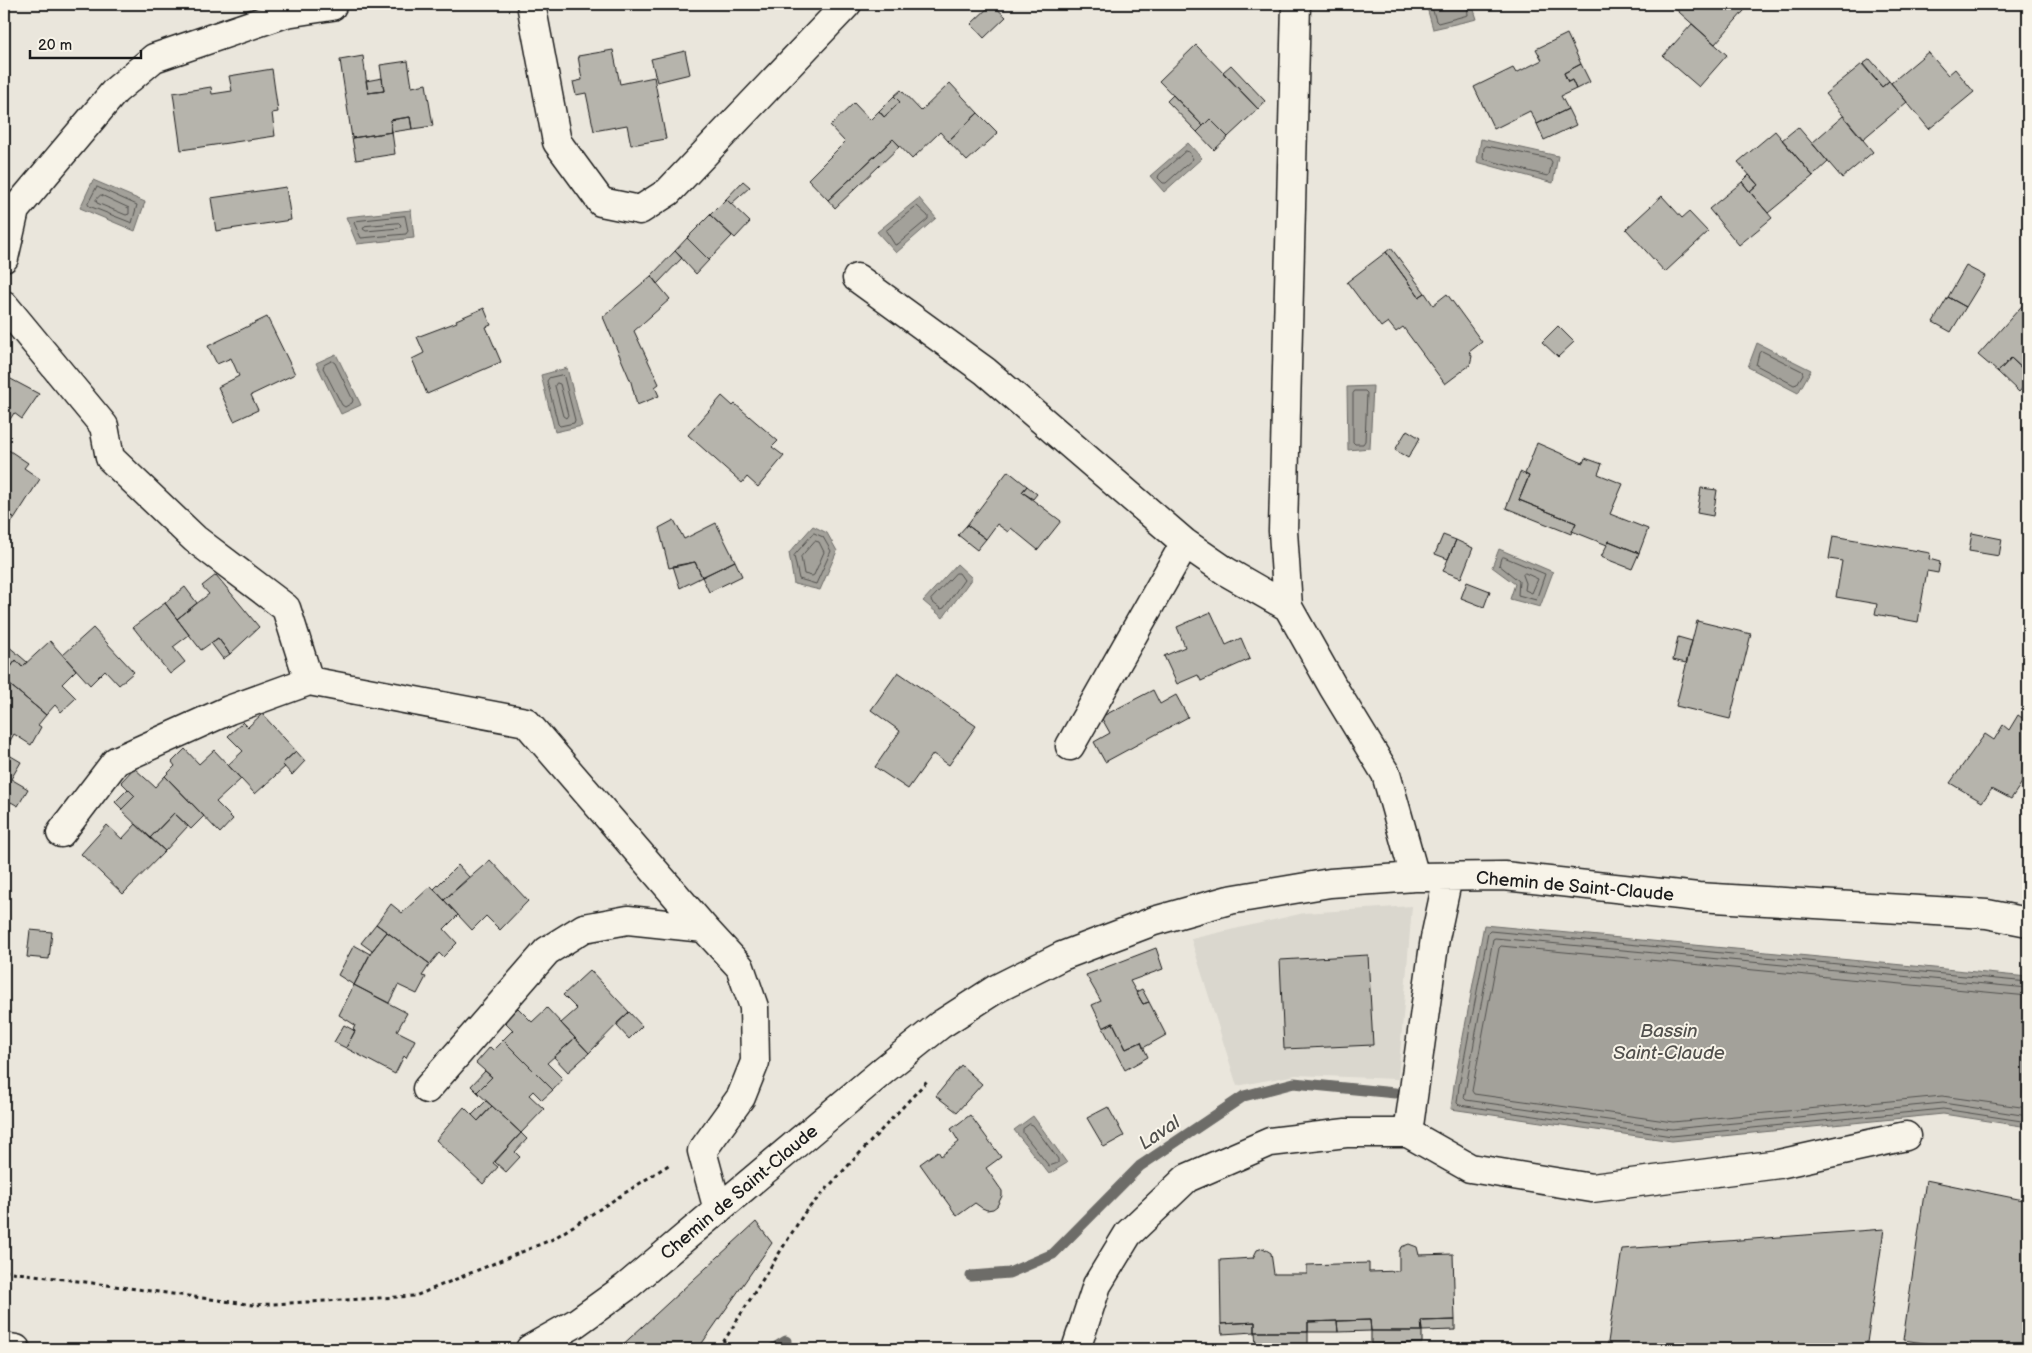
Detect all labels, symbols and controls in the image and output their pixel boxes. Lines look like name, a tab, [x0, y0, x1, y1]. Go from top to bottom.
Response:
scale bar	[30, 28, 141, 60]
text: 20 m	[38, 36, 72, 55]
street label: Chemin de Saint-Claude	[1475, 867, 1675, 906]
water label: Bassin Saint-Claude	[1613, 1020, 1725, 1065]
water label: Laval	[1135, 1111, 1185, 1155]
street label: Chemin de Saint-Claude	[657, 1120, 822, 1264]

